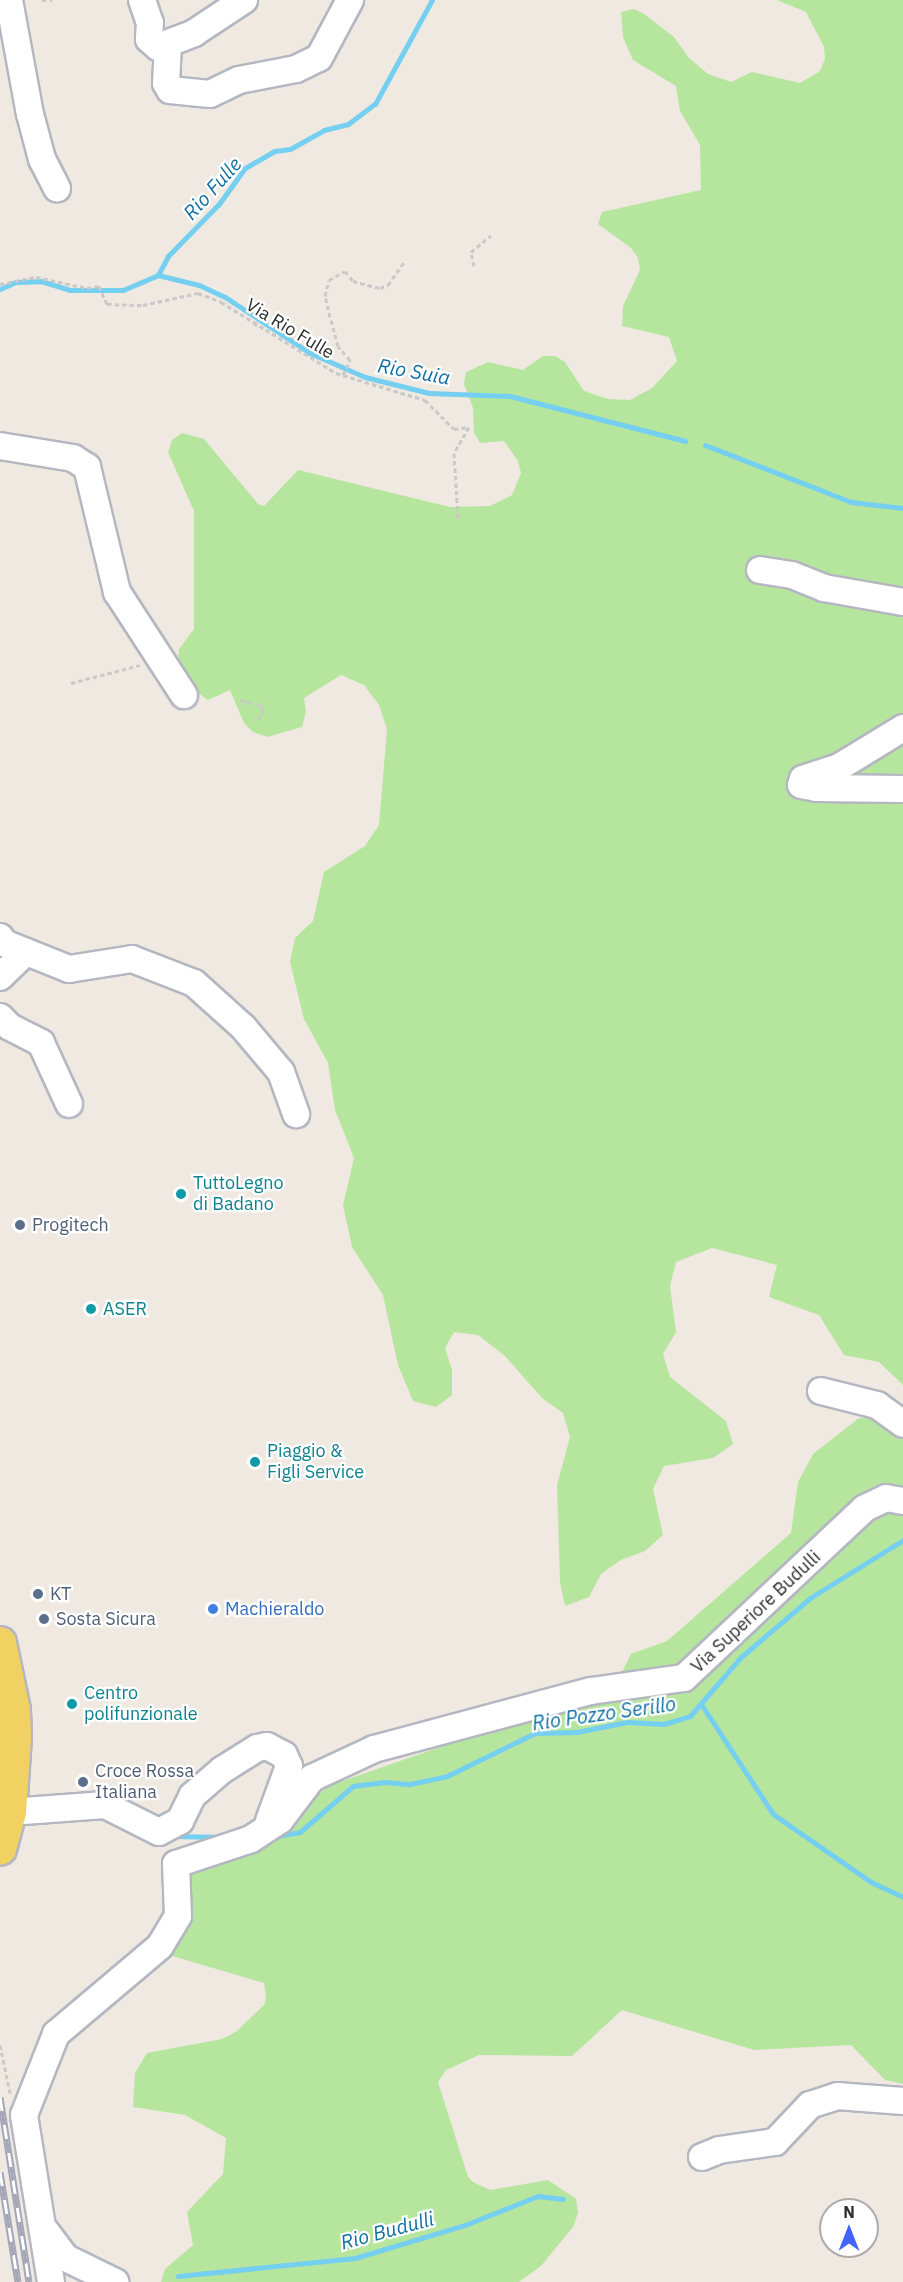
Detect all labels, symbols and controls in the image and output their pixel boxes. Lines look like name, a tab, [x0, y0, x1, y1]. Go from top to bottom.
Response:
water label: Rio Fulle	[178, 152, 246, 224]
street label: Via Rio Fulle	[242, 294, 338, 364]
water label: Rio Suia	[376, 353, 452, 389]
place label: TuttoLegno di Badano	[193, 1173, 284, 1216]
marker: TuttoLegno di Badano	[174, 1187, 188, 1201]
place label: Progitech	[32, 1214, 109, 1236]
marker: Progitech	[13, 1218, 27, 1232]
place label: ASER	[103, 1298, 147, 1320]
marker: ASER	[84, 1302, 98, 1316]
place label: Piaggio & Figli Service	[267, 1441, 364, 1484]
marker: Piaggio & Figli Service	[248, 1455, 262, 1469]
street label: Via Superiore Budulli	[687, 1546, 825, 1678]
place label: KT	[50, 1583, 71, 1605]
marker: KT	[31, 1587, 45, 1601]
place label: Machieraldo	[225, 1598, 324, 1620]
marker: Machieraldo	[206, 1602, 220, 1616]
place label: Sosta Sicura	[56, 1608, 156, 1630]
marker: Sosta Sicura	[37, 1612, 51, 1626]
place label: Centro polifunzionale	[84, 1683, 198, 1726]
water label: Rio Pozzo Serillo	[531, 1691, 677, 1735]
marker: Centro polifunzionale	[65, 1697, 79, 1711]
place label: Croce Rossa Italiana	[95, 1761, 194, 1804]
marker: Croce Rossa Italiana	[76, 1775, 90, 1789]
north arrow	[819, 2198, 879, 2258]
text: N	[843, 2202, 855, 2222]
water label: Rio Budulli	[338, 2206, 436, 2254]

